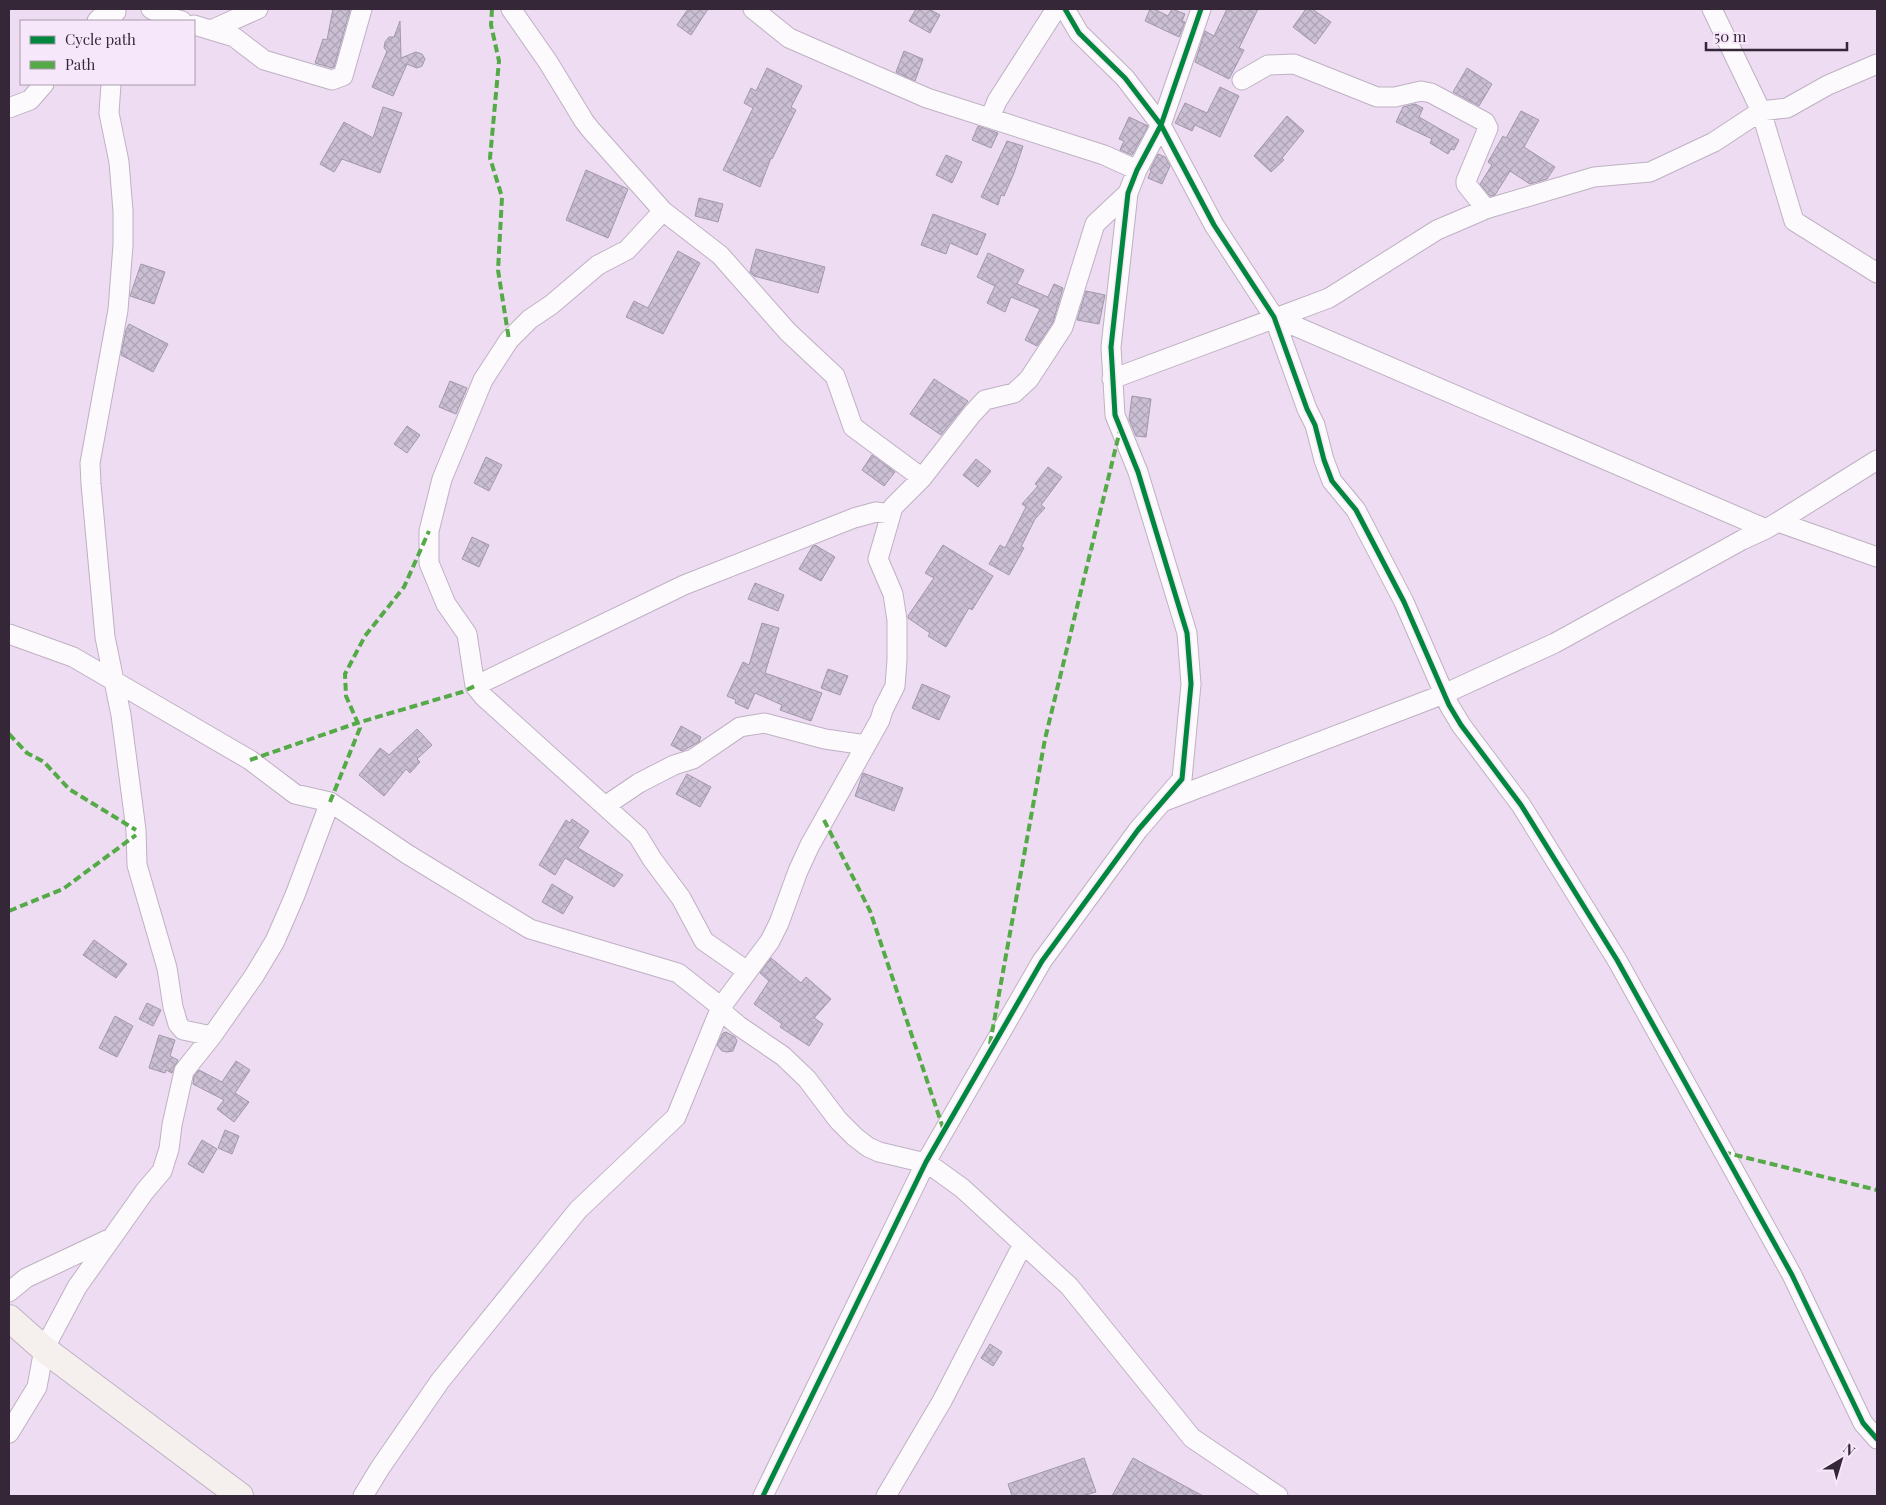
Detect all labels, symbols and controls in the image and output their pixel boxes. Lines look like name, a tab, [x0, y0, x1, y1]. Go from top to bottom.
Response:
legend	[20, 20, 195, 85]
scale bar	[1706, 20, 1847, 52]
text: 50 m	[1714, 26, 1747, 46]
text: Cycle path	[65, 29, 136, 49]
text: Path	[65, 54, 95, 74]
north arrow	[1816, 1435, 1866, 1485]
text: N	[1839, 1439, 1859, 1460]

